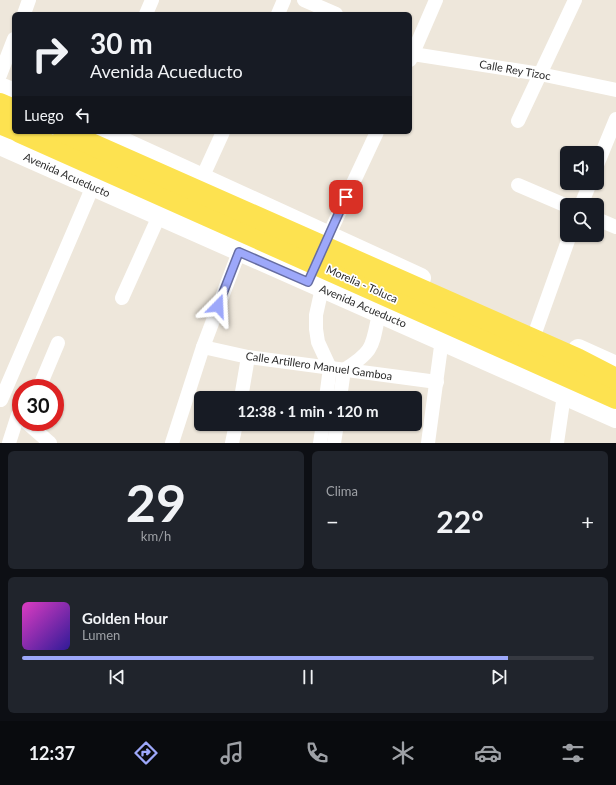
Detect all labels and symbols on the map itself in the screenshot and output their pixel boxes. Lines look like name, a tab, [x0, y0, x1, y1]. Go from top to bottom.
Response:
street label: Calle Rey Tizoc	[478, 57, 552, 82]
street label: Avenida Acueducto	[22, 150, 113, 199]
pin	[329, 180, 363, 214]
street label: Morelia - Toluca	[324, 262, 400, 305]
street label: Avenida Acueducto	[318, 281, 409, 330]
position arrow	[197, 285, 239, 327]
street label: Calle Artillero Manuel Gamboa	[245, 349, 393, 382]
speed limit sign: 30	[12, 379, 64, 431]

